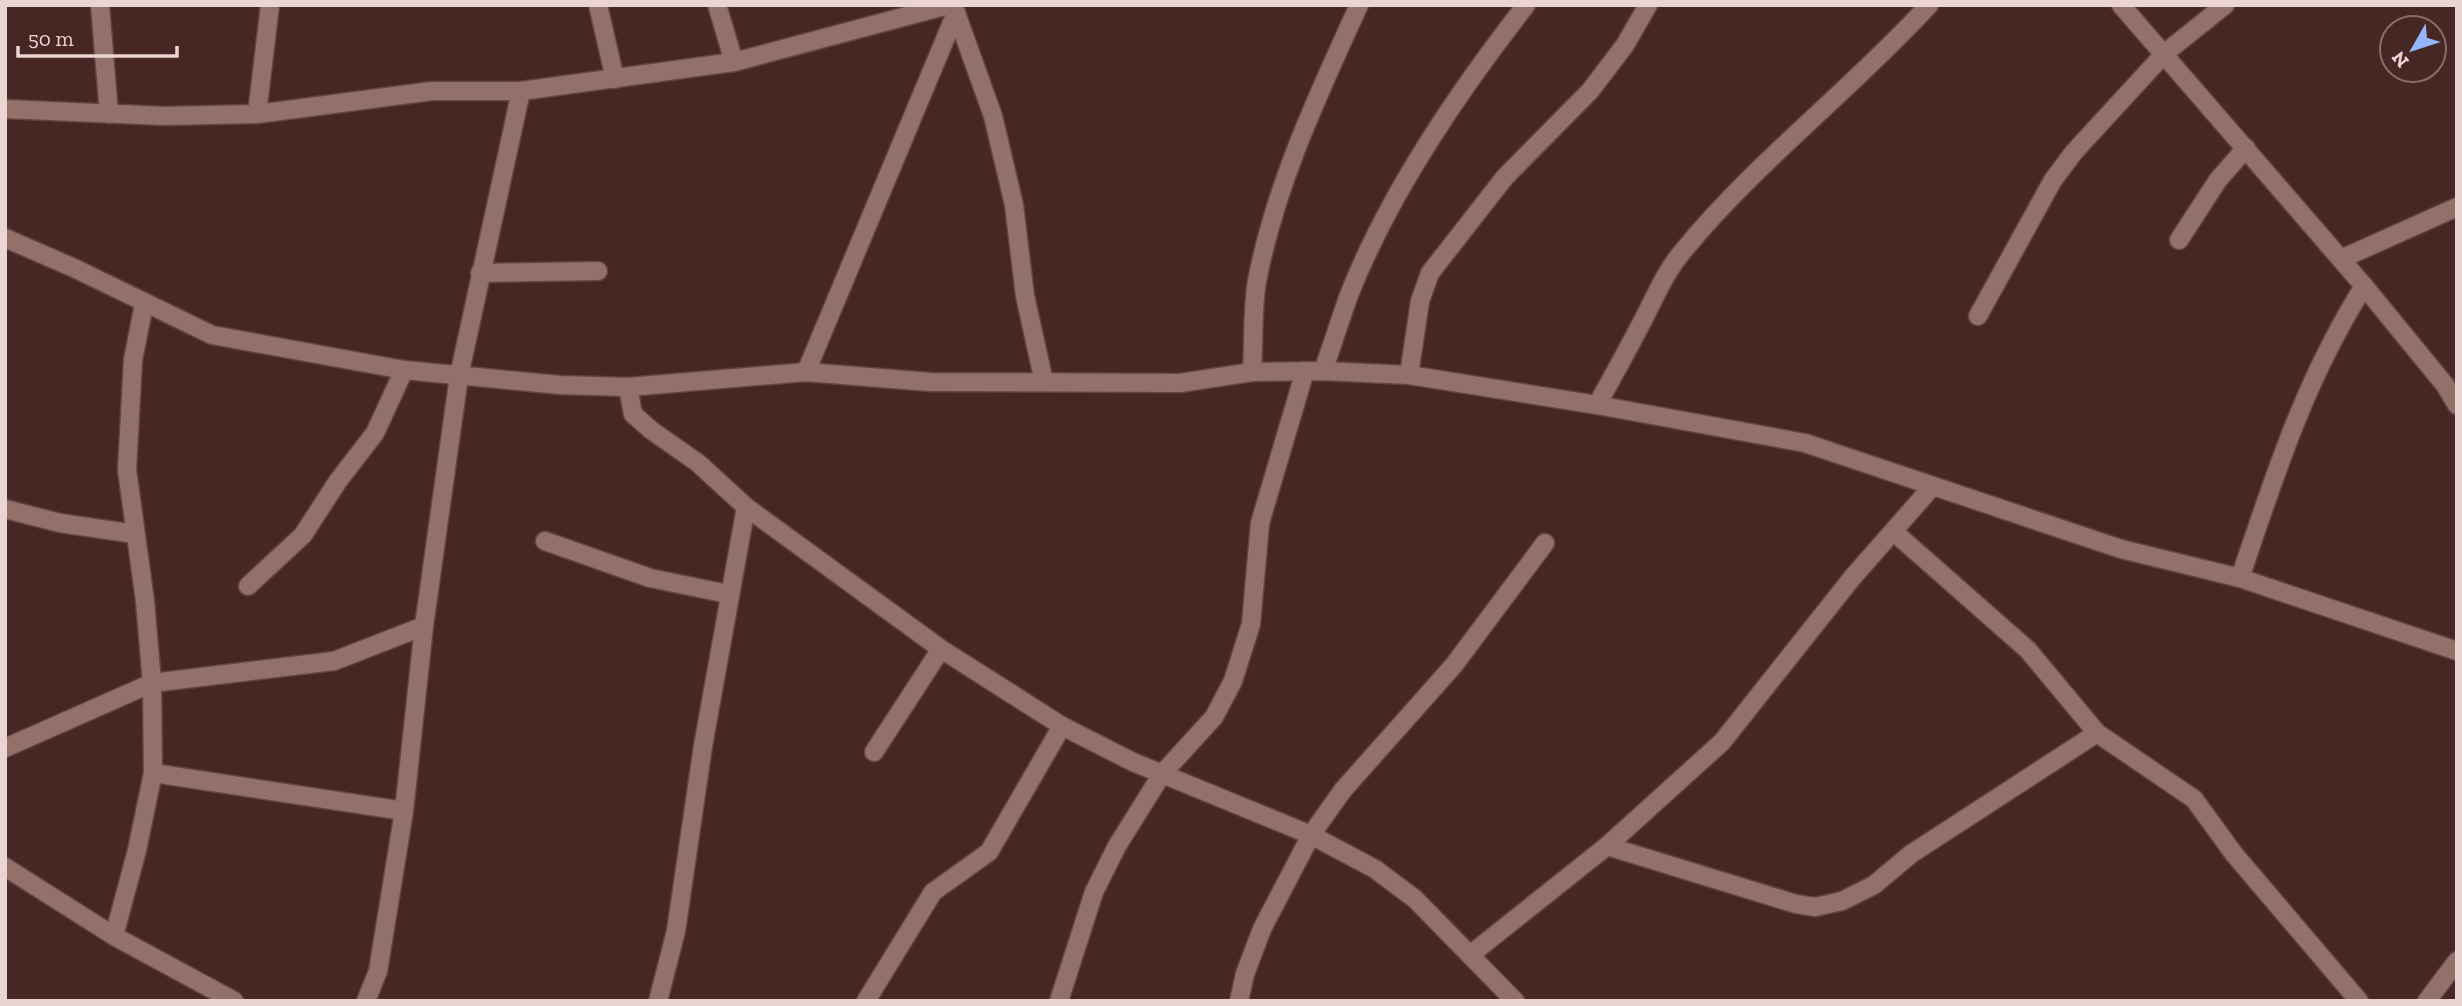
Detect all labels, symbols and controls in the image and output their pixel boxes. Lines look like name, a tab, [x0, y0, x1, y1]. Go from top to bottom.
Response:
scale bar	[18, 14, 177, 58]
north arrow	[2378, 14, 2448, 84]
text: 50 m	[28, 26, 74, 51]
text: N	[2387, 47, 2414, 72]

